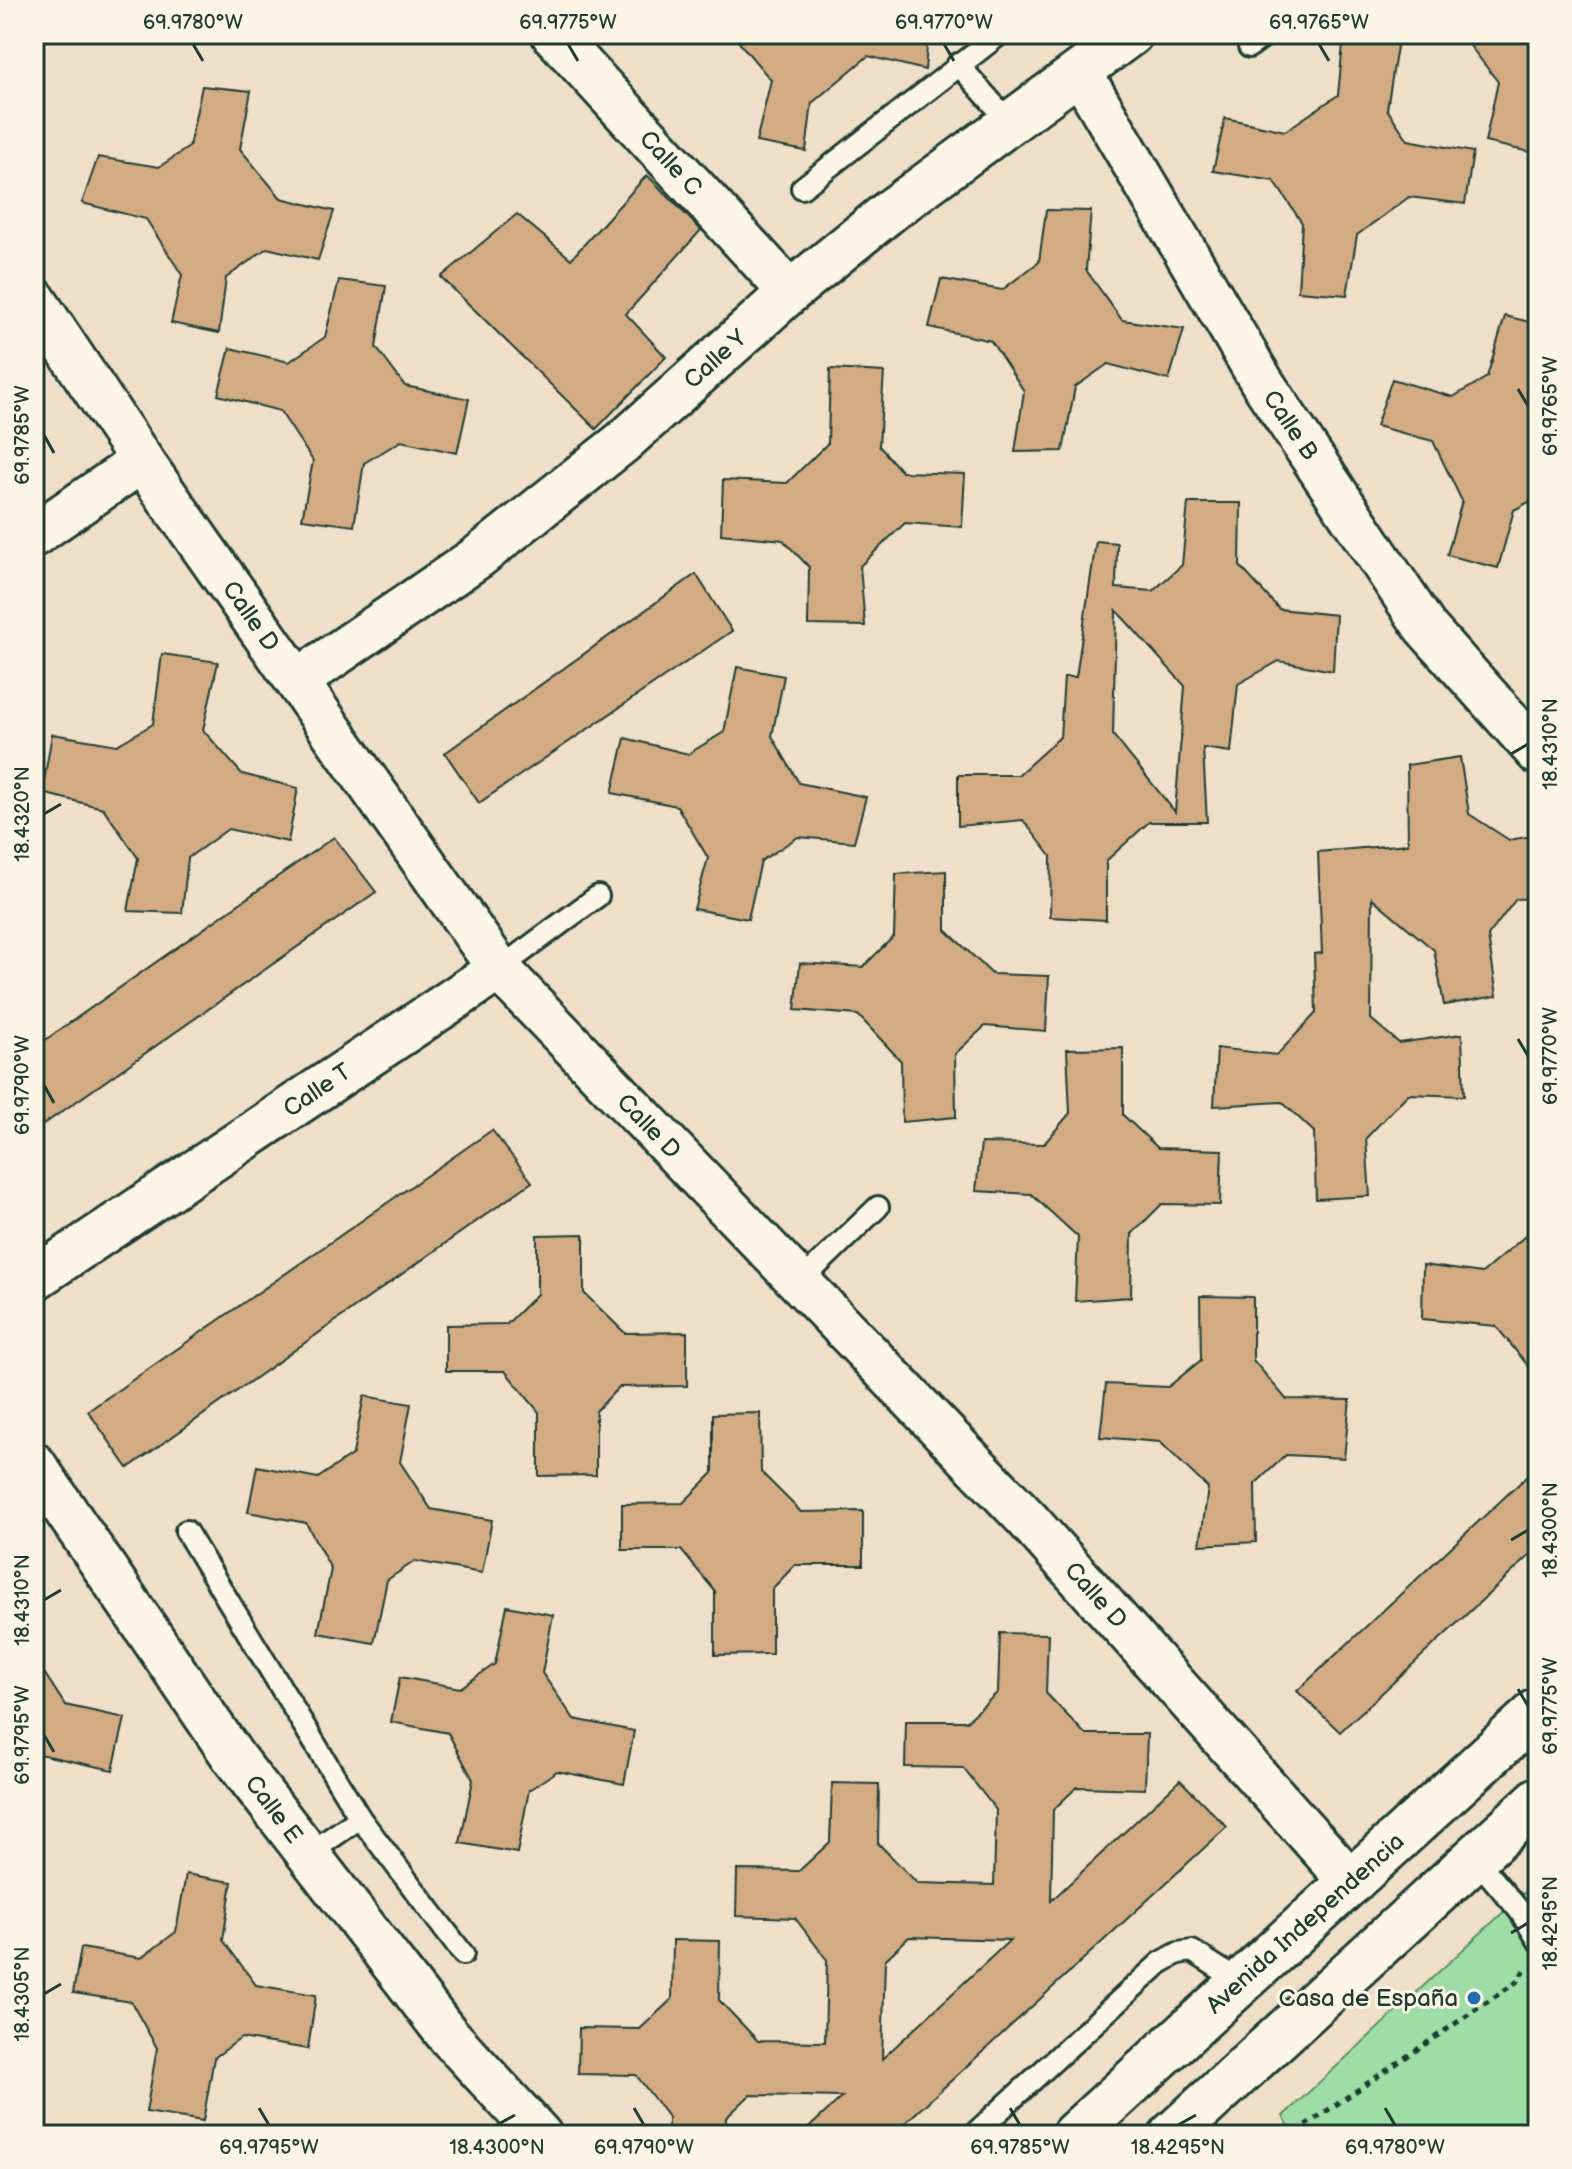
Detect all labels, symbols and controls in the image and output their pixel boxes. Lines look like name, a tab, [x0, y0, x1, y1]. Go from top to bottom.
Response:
text: 69.9780°W	[143, 11, 243, 35]
text: 69.9775°W	[519, 11, 617, 35]
text: 69.9770°W	[895, 11, 993, 35]
text: 69.9765°W	[1269, 11, 1369, 35]
street label: Calle C	[633, 125, 708, 202]
street label: Calle Y	[678, 323, 753, 395]
text: 69.9765°W	[1539, 356, 1563, 456]
text: 69.9785°W	[11, 385, 35, 485]
street label: Calle B	[1257, 385, 1325, 466]
street label: Calle D	[216, 575, 285, 657]
text: 18.4310°N	[1539, 698, 1563, 790]
text: 18.4320°N	[11, 766, 35, 862]
text: 69.9770°W	[1539, 1007, 1563, 1105]
text: 69.9790°W	[11, 1035, 35, 1135]
street label: Calle T	[278, 1057, 357, 1124]
street label: Calle D	[611, 1088, 687, 1165]
text: 18.4300°N	[1539, 1482, 1563, 1578]
text: 18.4310°N	[11, 1554, 35, 1646]
street label: Calle D	[1058, 1556, 1133, 1635]
text: 69.9775°W	[1539, 1657, 1563, 1755]
text: 69.9795°W	[11, 1685, 35, 1785]
street label: Calle E	[239, 1770, 309, 1849]
street label: Avenida Independencia	[1200, 1827, 1410, 2020]
text: 18.4295°N	[1539, 1876, 1563, 1970]
text: 18.4305°N	[11, 1946, 35, 2042]
place label: Casa de España	[1279, 1984, 1458, 2013]
marker: Casa de España	[1465, 1989, 1483, 2007]
text: 69.9795°W	[219, 2136, 319, 2160]
text: 18.4300°N	[449, 2136, 545, 2160]
text: 69.9790°W	[594, 2136, 694, 2160]
text: 69.9785°W	[970, 2136, 1070, 2160]
text: 18.4295°N	[1131, 2136, 1225, 2160]
text: 69.9780°W	[1345, 2136, 1445, 2160]

